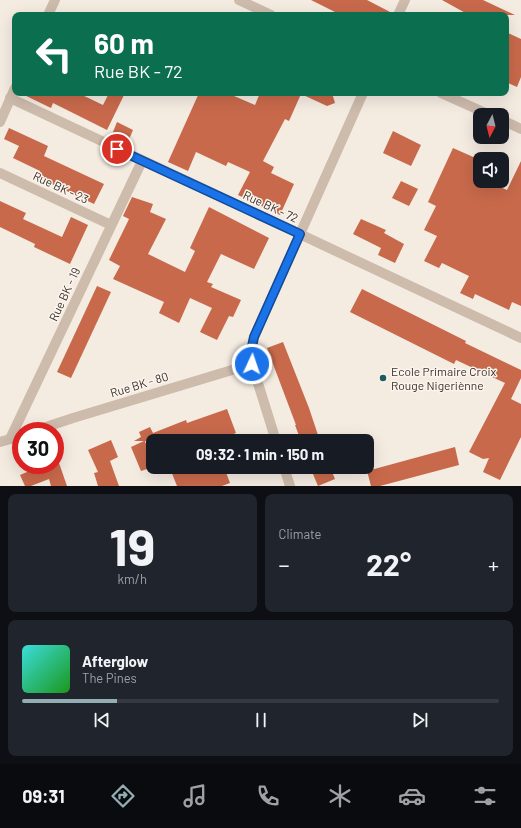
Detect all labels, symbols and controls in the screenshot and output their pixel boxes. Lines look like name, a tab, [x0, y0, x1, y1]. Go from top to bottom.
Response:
text: 60 m	[94, 26, 154, 60]
icon: left	[28, 28, 80, 80]
text: Rue BK - 72	[94, 60, 183, 82]
north arrow	[473, 108, 509, 144]
map controls	[473, 108, 509, 188]
pin	[100, 132, 134, 166]
icon: arrive	[106, 138, 128, 160]
button: sound	[473, 152, 509, 188]
street label: Rue BK - 23	[31, 168, 91, 206]
street label: Rue BK - 72	[241, 187, 301, 225]
street label: Rue BK - 19	[46, 265, 82, 323]
position arrow	[231, 343, 273, 385]
place label: Ecole Primaire Croix Rouge Nigeriènne	[391, 364, 497, 392]
street label: Rue BK - 80	[108, 369, 170, 399]
marker: Ecole Primaire Croix Rouge Nigeriènne	[378, 373, 388, 383]
speed limit sign: 30	[12, 422, 64, 474]
text: 09:32 · 1 min · 150 m	[196, 445, 324, 463]
text: 19	[109, 514, 155, 576]
text: Climate	[279, 526, 322, 542]
text: 22°	[366, 546, 411, 582]
text: −	[279, 551, 290, 577]
text: +	[488, 551, 499, 577]
text: km/h	[118, 571, 147, 587]
text: Afterglow	[82, 652, 148, 670]
text: The Pines	[82, 670, 137, 686]
icon: previous	[91, 709, 113, 731]
icon: pause	[250, 709, 272, 731]
icon: next	[409, 709, 431, 731]
icon: directions	[109, 782, 137, 810]
icon: music	[181, 782, 209, 810]
icon: phone	[254, 782, 282, 810]
icon: climate	[326, 782, 354, 810]
icon: car	[398, 782, 426, 810]
icon: filters	[471, 782, 499, 810]
text: 09:31	[22, 785, 65, 807]

